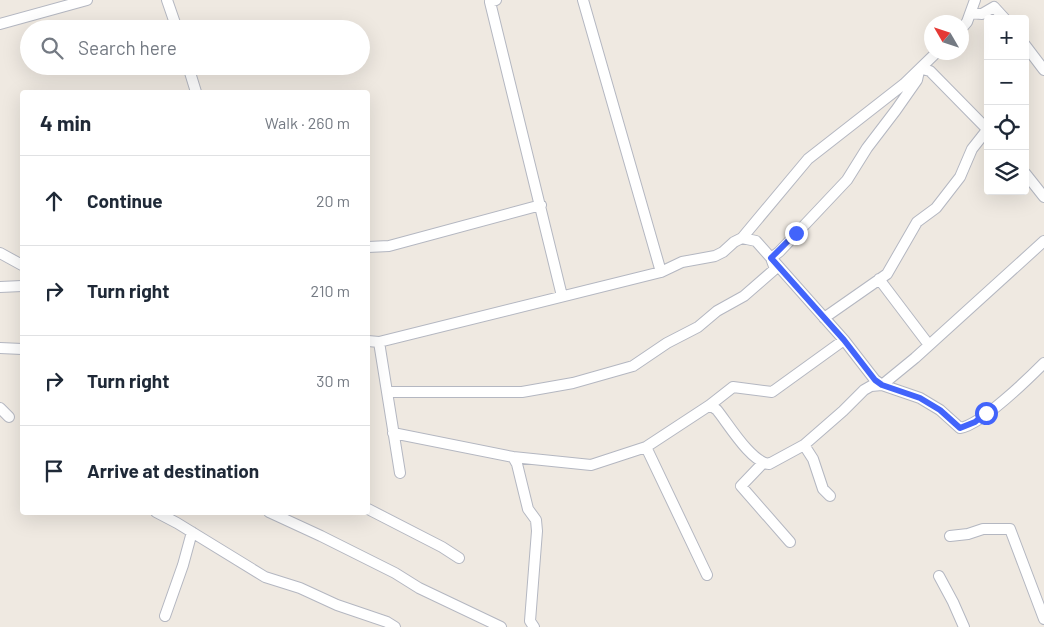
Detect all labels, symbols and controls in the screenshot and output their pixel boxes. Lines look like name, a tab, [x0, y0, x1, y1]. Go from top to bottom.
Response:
north arrow	[924, 15, 969, 60]
map controls	[984, 15, 1029, 195]
button: +	[984, 15, 1029, 60]
search box	[20, 20, 370, 75]
icon: search	[38, 34, 66, 62]
text: Search here	[78, 36, 177, 59]
button: −	[984, 60, 1029, 105]
button: locate	[984, 105, 1029, 150]
text: 4 min	[40, 110, 91, 135]
text: Walk · 260 m	[265, 113, 350, 132]
button: layers	[984, 150, 1029, 195]
icon: ahead	[40, 187, 68, 215]
text: Continue	[87, 189, 163, 212]
text: 20 m	[316, 191, 350, 210]
route end	[785, 222, 808, 245]
icon: right	[40, 277, 68, 305]
text: Turn right	[87, 279, 169, 302]
text: 210 m	[311, 281, 350, 300]
icon: right	[40, 367, 68, 395]
text: Turn right	[87, 369, 169, 392]
text: 30 m	[316, 371, 350, 390]
route start	[975, 402, 998, 425]
icon: arrive	[40, 457, 68, 485]
text: Arrive at destination	[87, 459, 259, 482]

